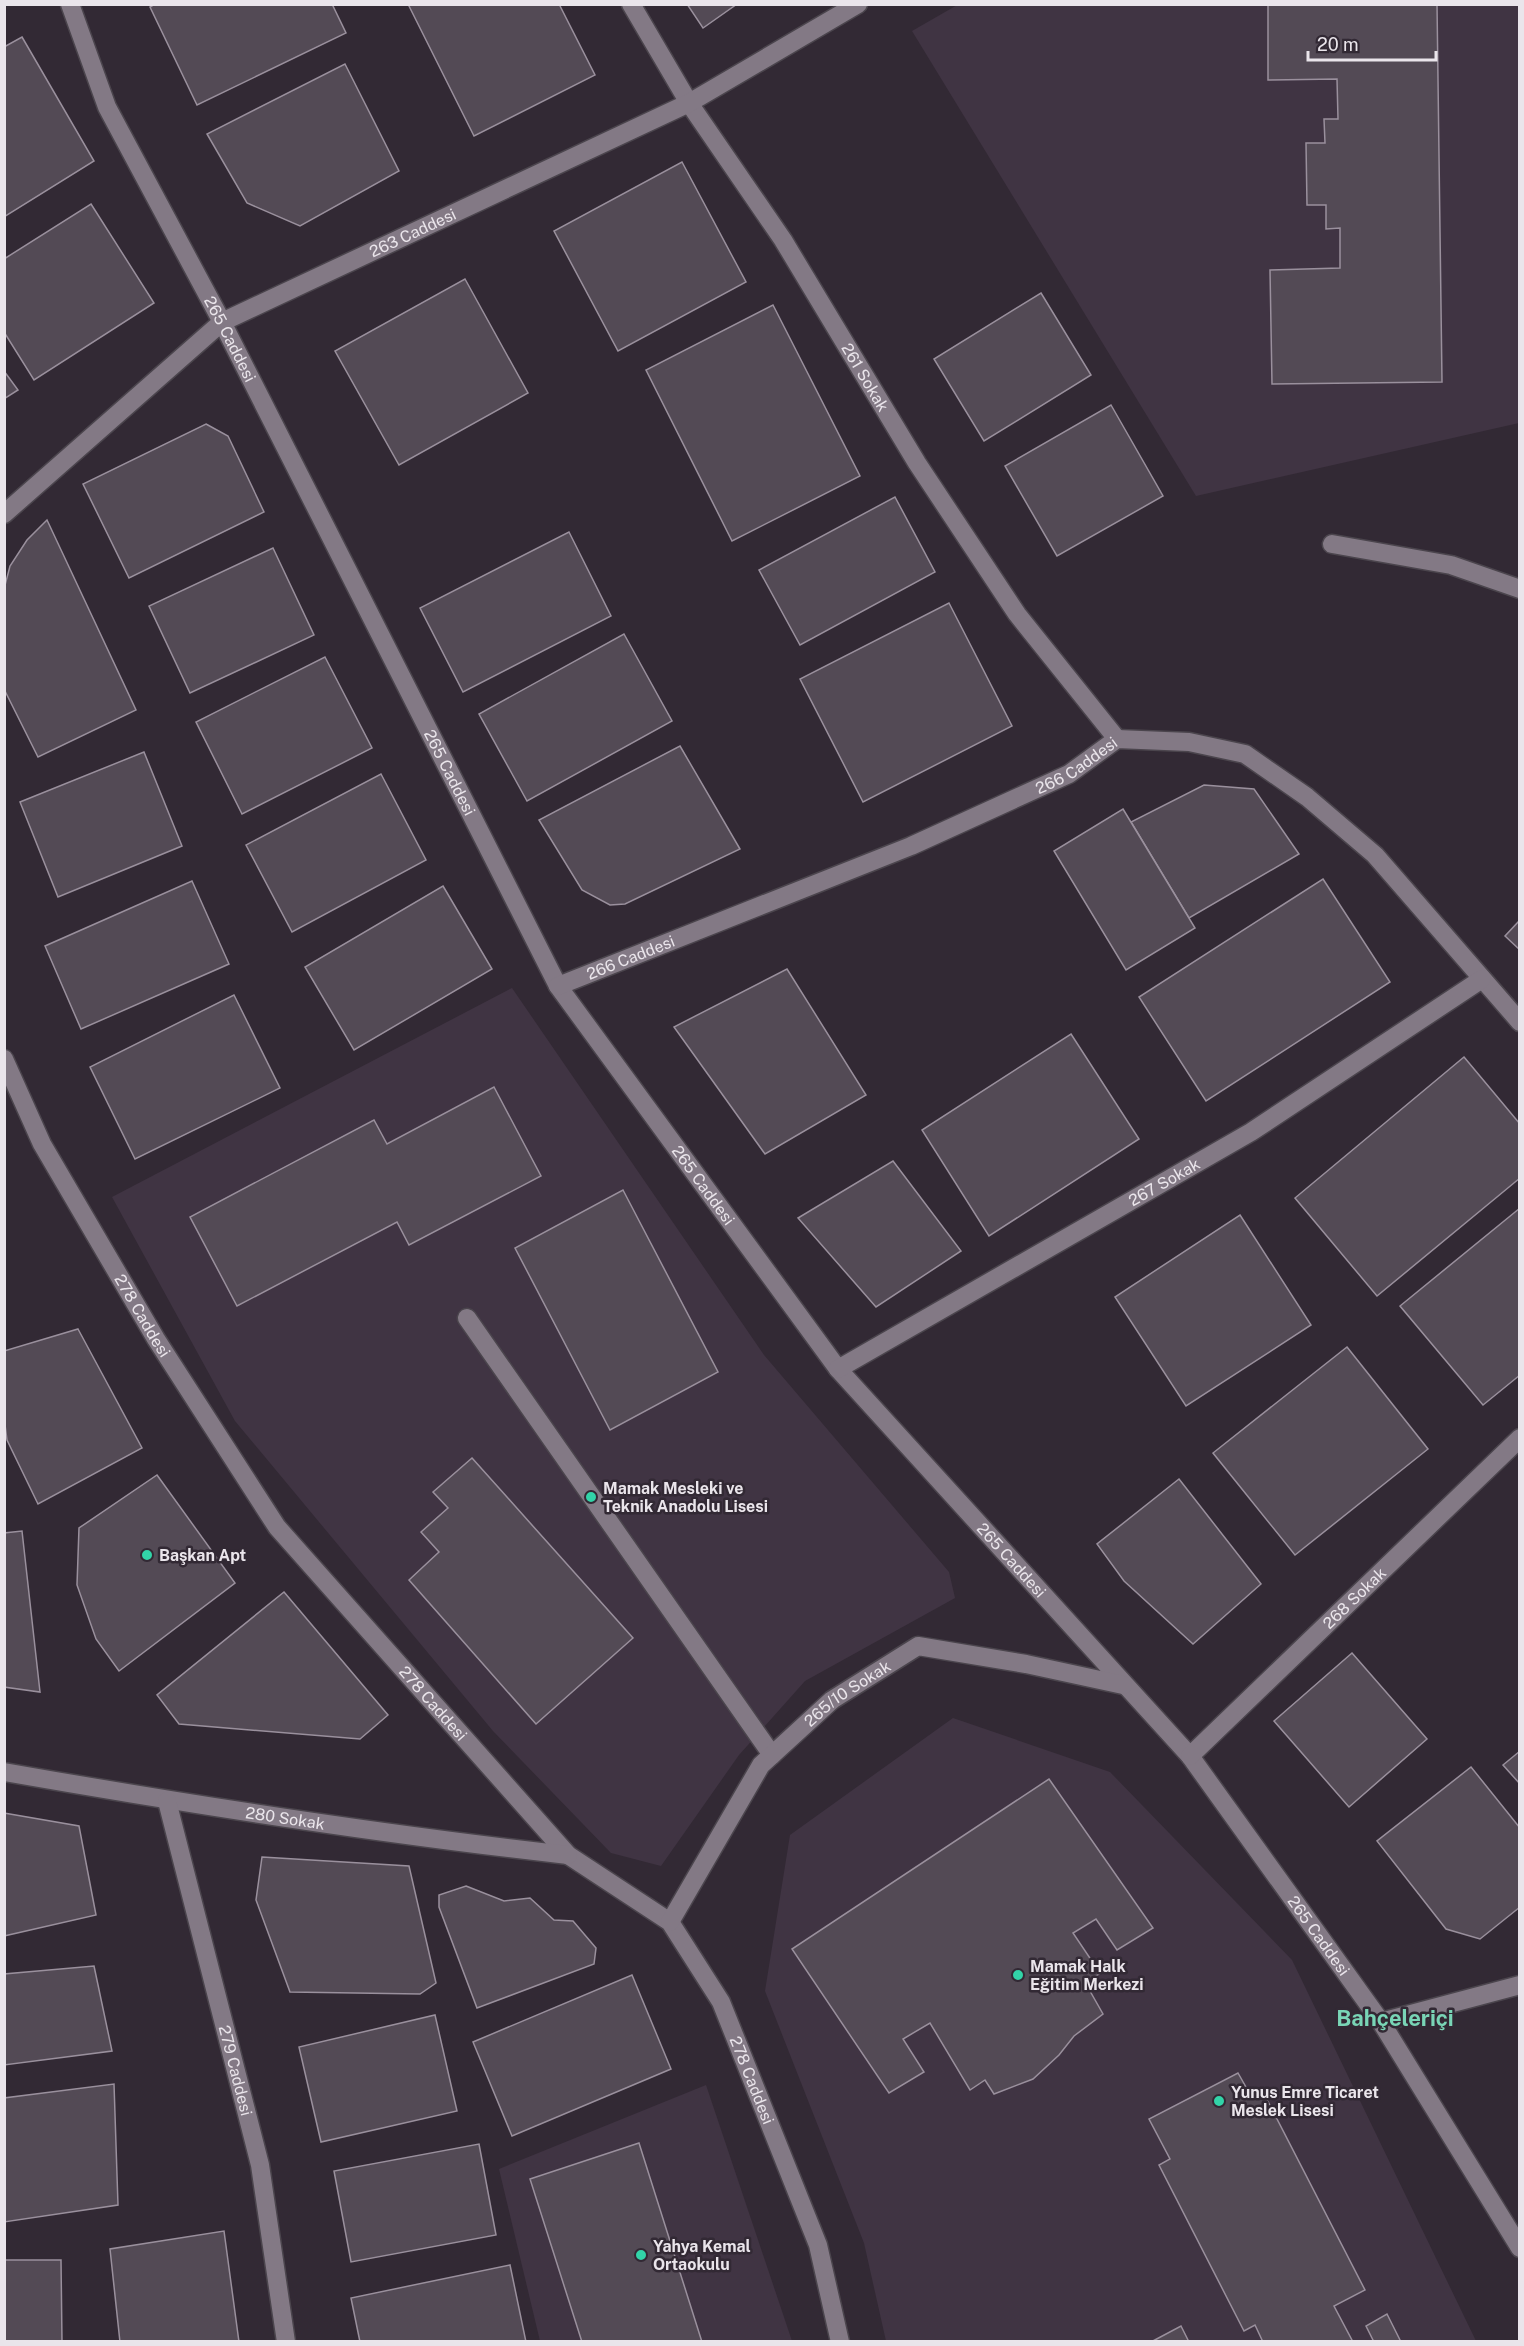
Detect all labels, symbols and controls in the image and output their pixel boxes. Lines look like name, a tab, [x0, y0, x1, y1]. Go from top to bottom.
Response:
scale bar	[1308, 24, 1436, 62]
text: 20 m	[1317, 34, 1359, 55]
street label: 263 Caddesi	[366, 204, 459, 261]
street label: 265 Caddesi	[200, 293, 260, 385]
street label: 261 Sokak	[838, 340, 893, 415]
street label: 265 Caddesi	[420, 726, 480, 818]
street label: 266 Caddesi	[1032, 733, 1121, 798]
street label: 266 Caddesi	[584, 931, 677, 983]
street label: 265 Caddesi	[668, 1142, 739, 1228]
street label: 267 Sokak	[1125, 1154, 1203, 1210]
street label: 278 Caddesi	[111, 1271, 175, 1361]
place label: Mamak Mesleki ve Teknik Anadolu Lisesi	[603, 1479, 768, 1516]
marker: Mamak Mesleki ve Teknik Anadolu Lisesi	[584, 1490, 598, 1504]
street label: 265 Caddesi	[973, 1519, 1050, 1601]
place label: Başkan Apt	[159, 1546, 247, 1565]
marker: Başkan Apt	[140, 1548, 154, 1562]
street label: 268 Sokak	[1319, 1563, 1390, 1632]
street label: 265/10 Sokak	[800, 1656, 894, 1730]
street label: 278 Caddesi	[395, 1662, 471, 1744]
street label: 280 Sokak	[244, 1803, 326, 1833]
street label: 265 Caddesi	[1284, 1892, 1354, 1979]
place label: Mamak Halk Eğitim Merkezi	[1030, 1957, 1144, 1994]
marker: Mamak Halk Eğitim Merkezi	[1011, 1968, 1025, 1982]
district label: Bahçeleriçi	[1336, 2005, 1454, 2031]
street label: 279 Caddesi	[215, 2023, 256, 2118]
street label: 278 Caddesi	[726, 2033, 778, 2127]
place label: Yunus Emre Ticaret Meslek Lisesi	[1231, 2083, 1379, 2120]
marker: Yunus Emre Ticaret Meslek Lisesi	[1212, 2094, 1226, 2108]
place label: Yahya Kemal Ortaokulu	[653, 2237, 751, 2274]
marker: Yahya Kemal Ortaokulu	[634, 2248, 648, 2262]

